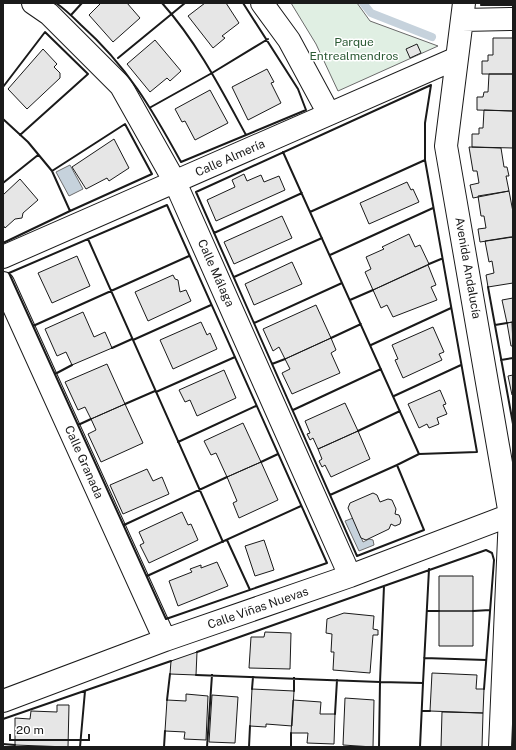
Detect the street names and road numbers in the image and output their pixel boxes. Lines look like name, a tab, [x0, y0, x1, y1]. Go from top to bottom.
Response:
street label: Calle Almería	[193, 136, 267, 180]
street label: Avenida Andalucía	[452, 216, 484, 320]
street label: Calle Málaga	[195, 237, 237, 309]
street label: Calle Granada	[62, 423, 106, 501]
street label: Calle Viñas Nuevas	[206, 584, 310, 632]

